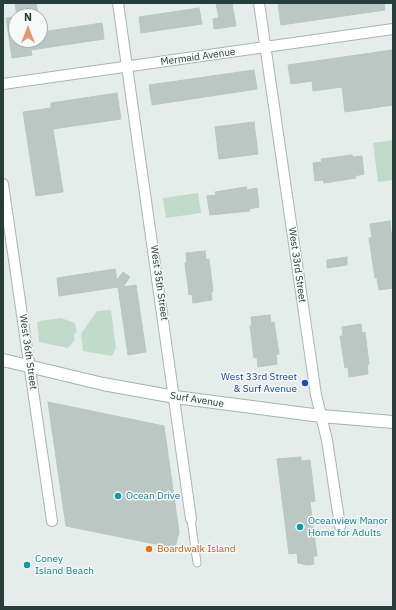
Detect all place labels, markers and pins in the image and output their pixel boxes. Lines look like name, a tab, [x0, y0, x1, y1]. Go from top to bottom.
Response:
place label: West 33rd Street & Surf Avenue	[221, 371, 297, 394]
marker: West 33rd Street & Surf Avenue	[300, 378, 310, 388]
place label: Ocean Drive	[126, 490, 180, 502]
marker: Ocean Drive	[113, 491, 123, 501]
place label: Oceanview Manor Home for Adults	[308, 515, 388, 538]
marker: Oceanview Manor Home for Adults	[295, 522, 305, 532]
place label: Boardwalk Island	[157, 543, 236, 555]
marker: Boardwalk Island	[144, 544, 154, 554]
place label: Coney Island Beach	[35, 553, 94, 576]
marker: Coney Island Beach	[22, 560, 32, 570]

